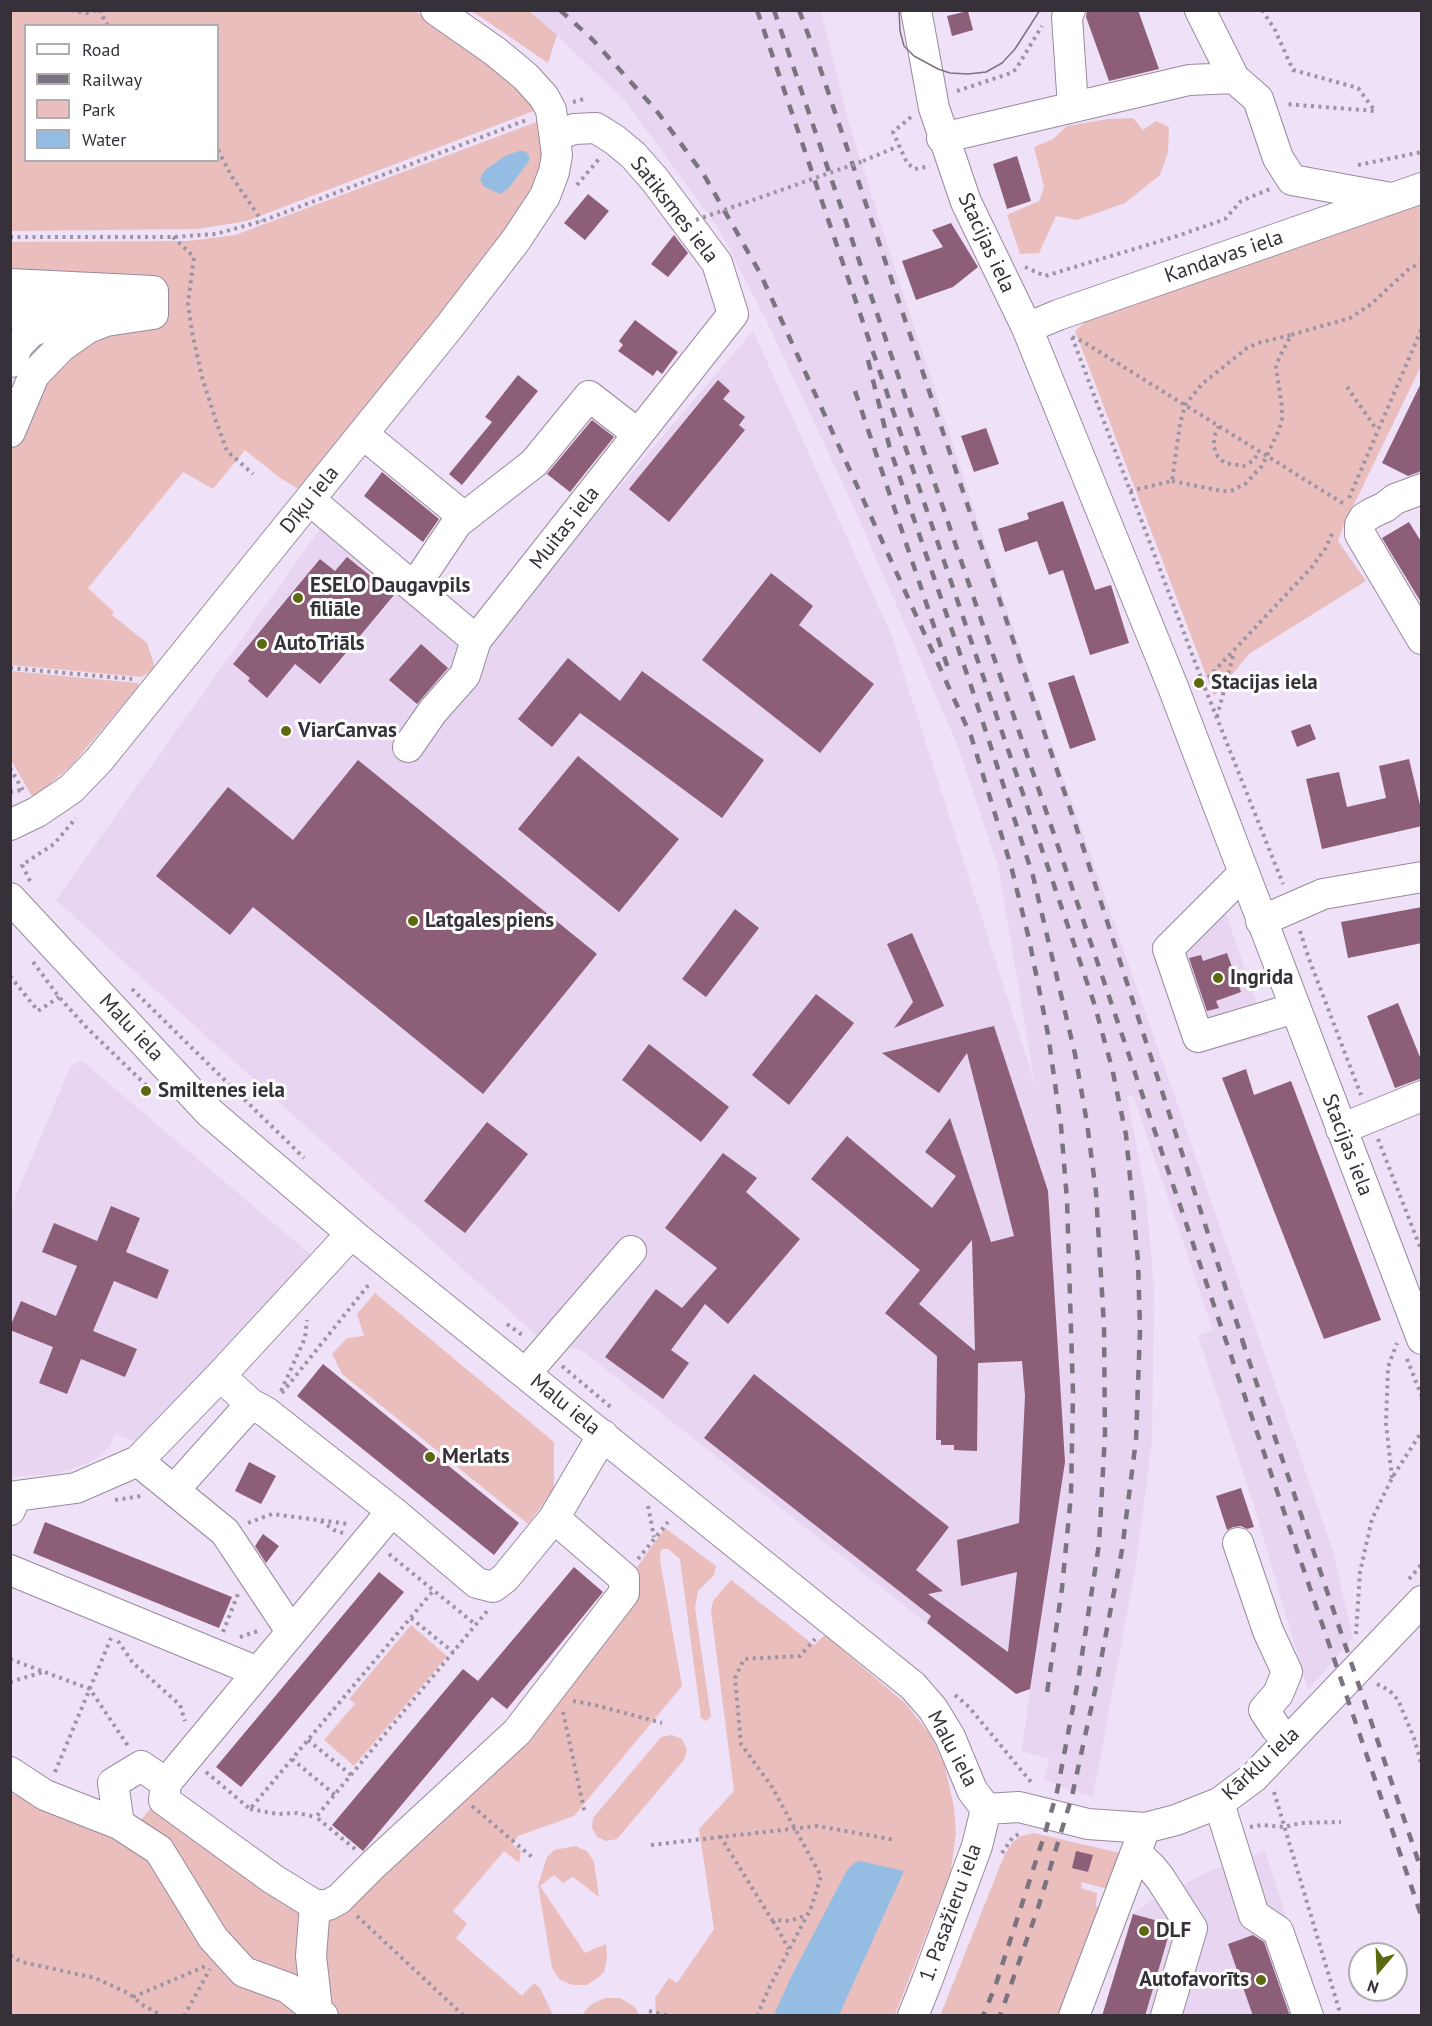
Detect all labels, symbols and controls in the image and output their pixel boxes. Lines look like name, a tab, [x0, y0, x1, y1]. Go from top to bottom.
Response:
legend	[24, 24, 219, 162]
text: Road	[82, 38, 120, 61]
text: Railway	[82, 68, 142, 91]
text: Park	[82, 98, 115, 121]
text: Water	[82, 128, 126, 151]
street label: Satiksmes iela	[625, 152, 723, 268]
street label: Stacijas iela	[952, 189, 1020, 297]
street label: Kandavas iela	[1161, 225, 1287, 289]
street label: Dīķu iela	[275, 461, 345, 539]
street label: Muitas iela	[525, 481, 605, 575]
place label: ESELO Daugavpils filiāle	[310, 573, 470, 623]
marker: ESELO Daugavpils filiāle	[291, 591, 305, 605]
place label: AutoTriāls	[274, 631, 365, 657]
marker: AutoTriāls	[255, 637, 269, 651]
place label: Stacijas iela	[1211, 670, 1318, 696]
marker: Stacijas iela	[1192, 676, 1206, 690]
place label: ViarCanvas	[298, 718, 397, 744]
marker: ViarCanvas	[279, 724, 293, 738]
place label: Latgales piens	[425, 908, 554, 934]
marker: Latgales piens	[406, 914, 420, 928]
place label: Ingrida	[1230, 965, 1293, 991]
marker: Ingrida	[1211, 971, 1225, 985]
street label: Malu iela	[94, 989, 168, 1067]
place label: Smiltenes iela	[158, 1078, 285, 1104]
marker: Smiltenes iela	[139, 1084, 153, 1098]
street label: Stacijas iela	[1316, 1090, 1378, 1200]
street label: Malu iela	[525, 1369, 605, 1441]
place label: Merlats	[442, 1444, 510, 1470]
marker: Merlats	[423, 1450, 437, 1464]
street label: Malu iela	[921, 1706, 983, 1792]
street label: Kārklu iela	[1217, 1722, 1305, 1806]
street label: 1. Pasažieru iela	[914, 1841, 988, 1985]
place label: DLF	[1156, 1918, 1191, 1944]
marker: DLF	[1137, 1924, 1151, 1938]
north arrow	[1348, 1942, 1408, 2002]
place label: Autofavorīts	[1139, 1967, 1249, 1993]
marker: Autofavorīts	[1254, 1973, 1268, 1987]
text: N	[1365, 1976, 1381, 1998]

